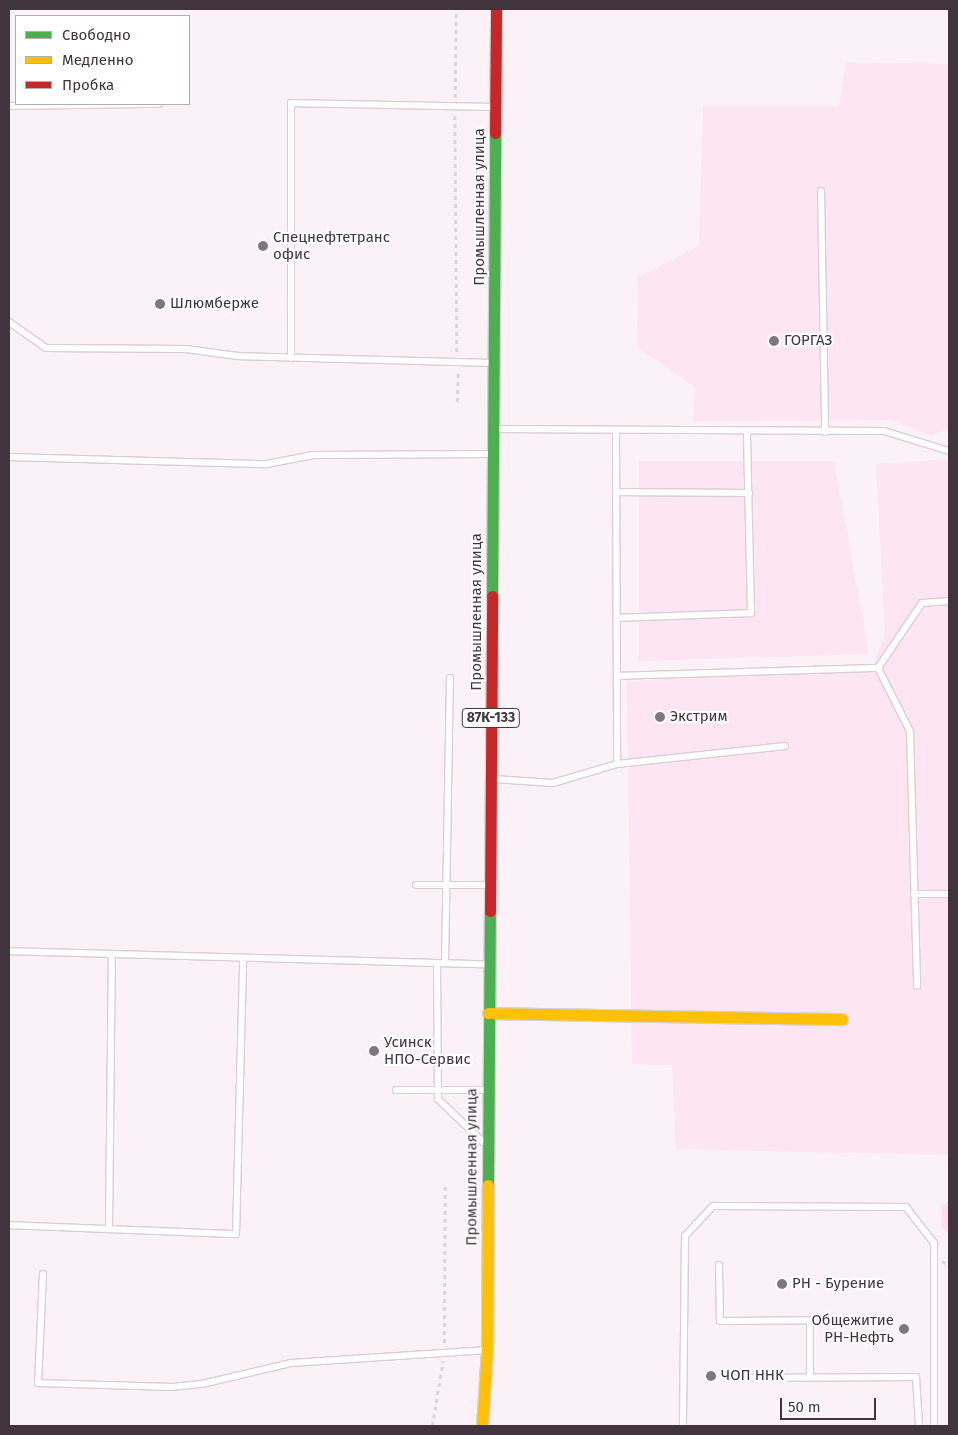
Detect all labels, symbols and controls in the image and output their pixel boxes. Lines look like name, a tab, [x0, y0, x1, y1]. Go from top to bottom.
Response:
legend	[15, 15, 190, 105]
text: Свободно	[62, 26, 131, 44]
text: Медленно	[62, 51, 134, 69]
text: Пробка	[62, 76, 114, 94]
street label: Промышленная улица	[471, 128, 489, 286]
place label: Спецнефтетранс офис	[273, 228, 390, 263]
marker: Спецнефтетранс офис	[257, 240, 269, 252]
place label: Шлюмберже	[170, 295, 259, 313]
marker: Шлюмберже	[154, 298, 166, 310]
place label: ГОРГАЗ	[784, 332, 832, 350]
marker: ГОРГАЗ	[768, 335, 780, 347]
street label: Промышленная улица	[468, 533, 486, 691]
road number: 87К-133	[461, 706, 521, 730]
place label: Экстрим	[670, 708, 728, 726]
marker: Экстрим	[654, 711, 666, 723]
place label: Усинск НПО-Сервис	[384, 1033, 471, 1068]
marker: Усинск НПО-Сервис	[368, 1045, 380, 1057]
street label: Промышленная улица	[463, 1088, 481, 1246]
place label: РН - Бурение	[792, 1275, 884, 1293]
marker: РН - Бурение	[776, 1278, 788, 1290]
place label: Общежитие РН-Нефть	[811, 1311, 894, 1346]
marker: Общежитие РН-Нефть	[898, 1323, 910, 1335]
place label: ЧОП ННК	[721, 1367, 784, 1385]
marker: ЧОП ННК	[705, 1370, 717, 1382]
scale bar	[783, 1388, 879, 1420]
text: 50 m	[788, 1398, 821, 1416]

